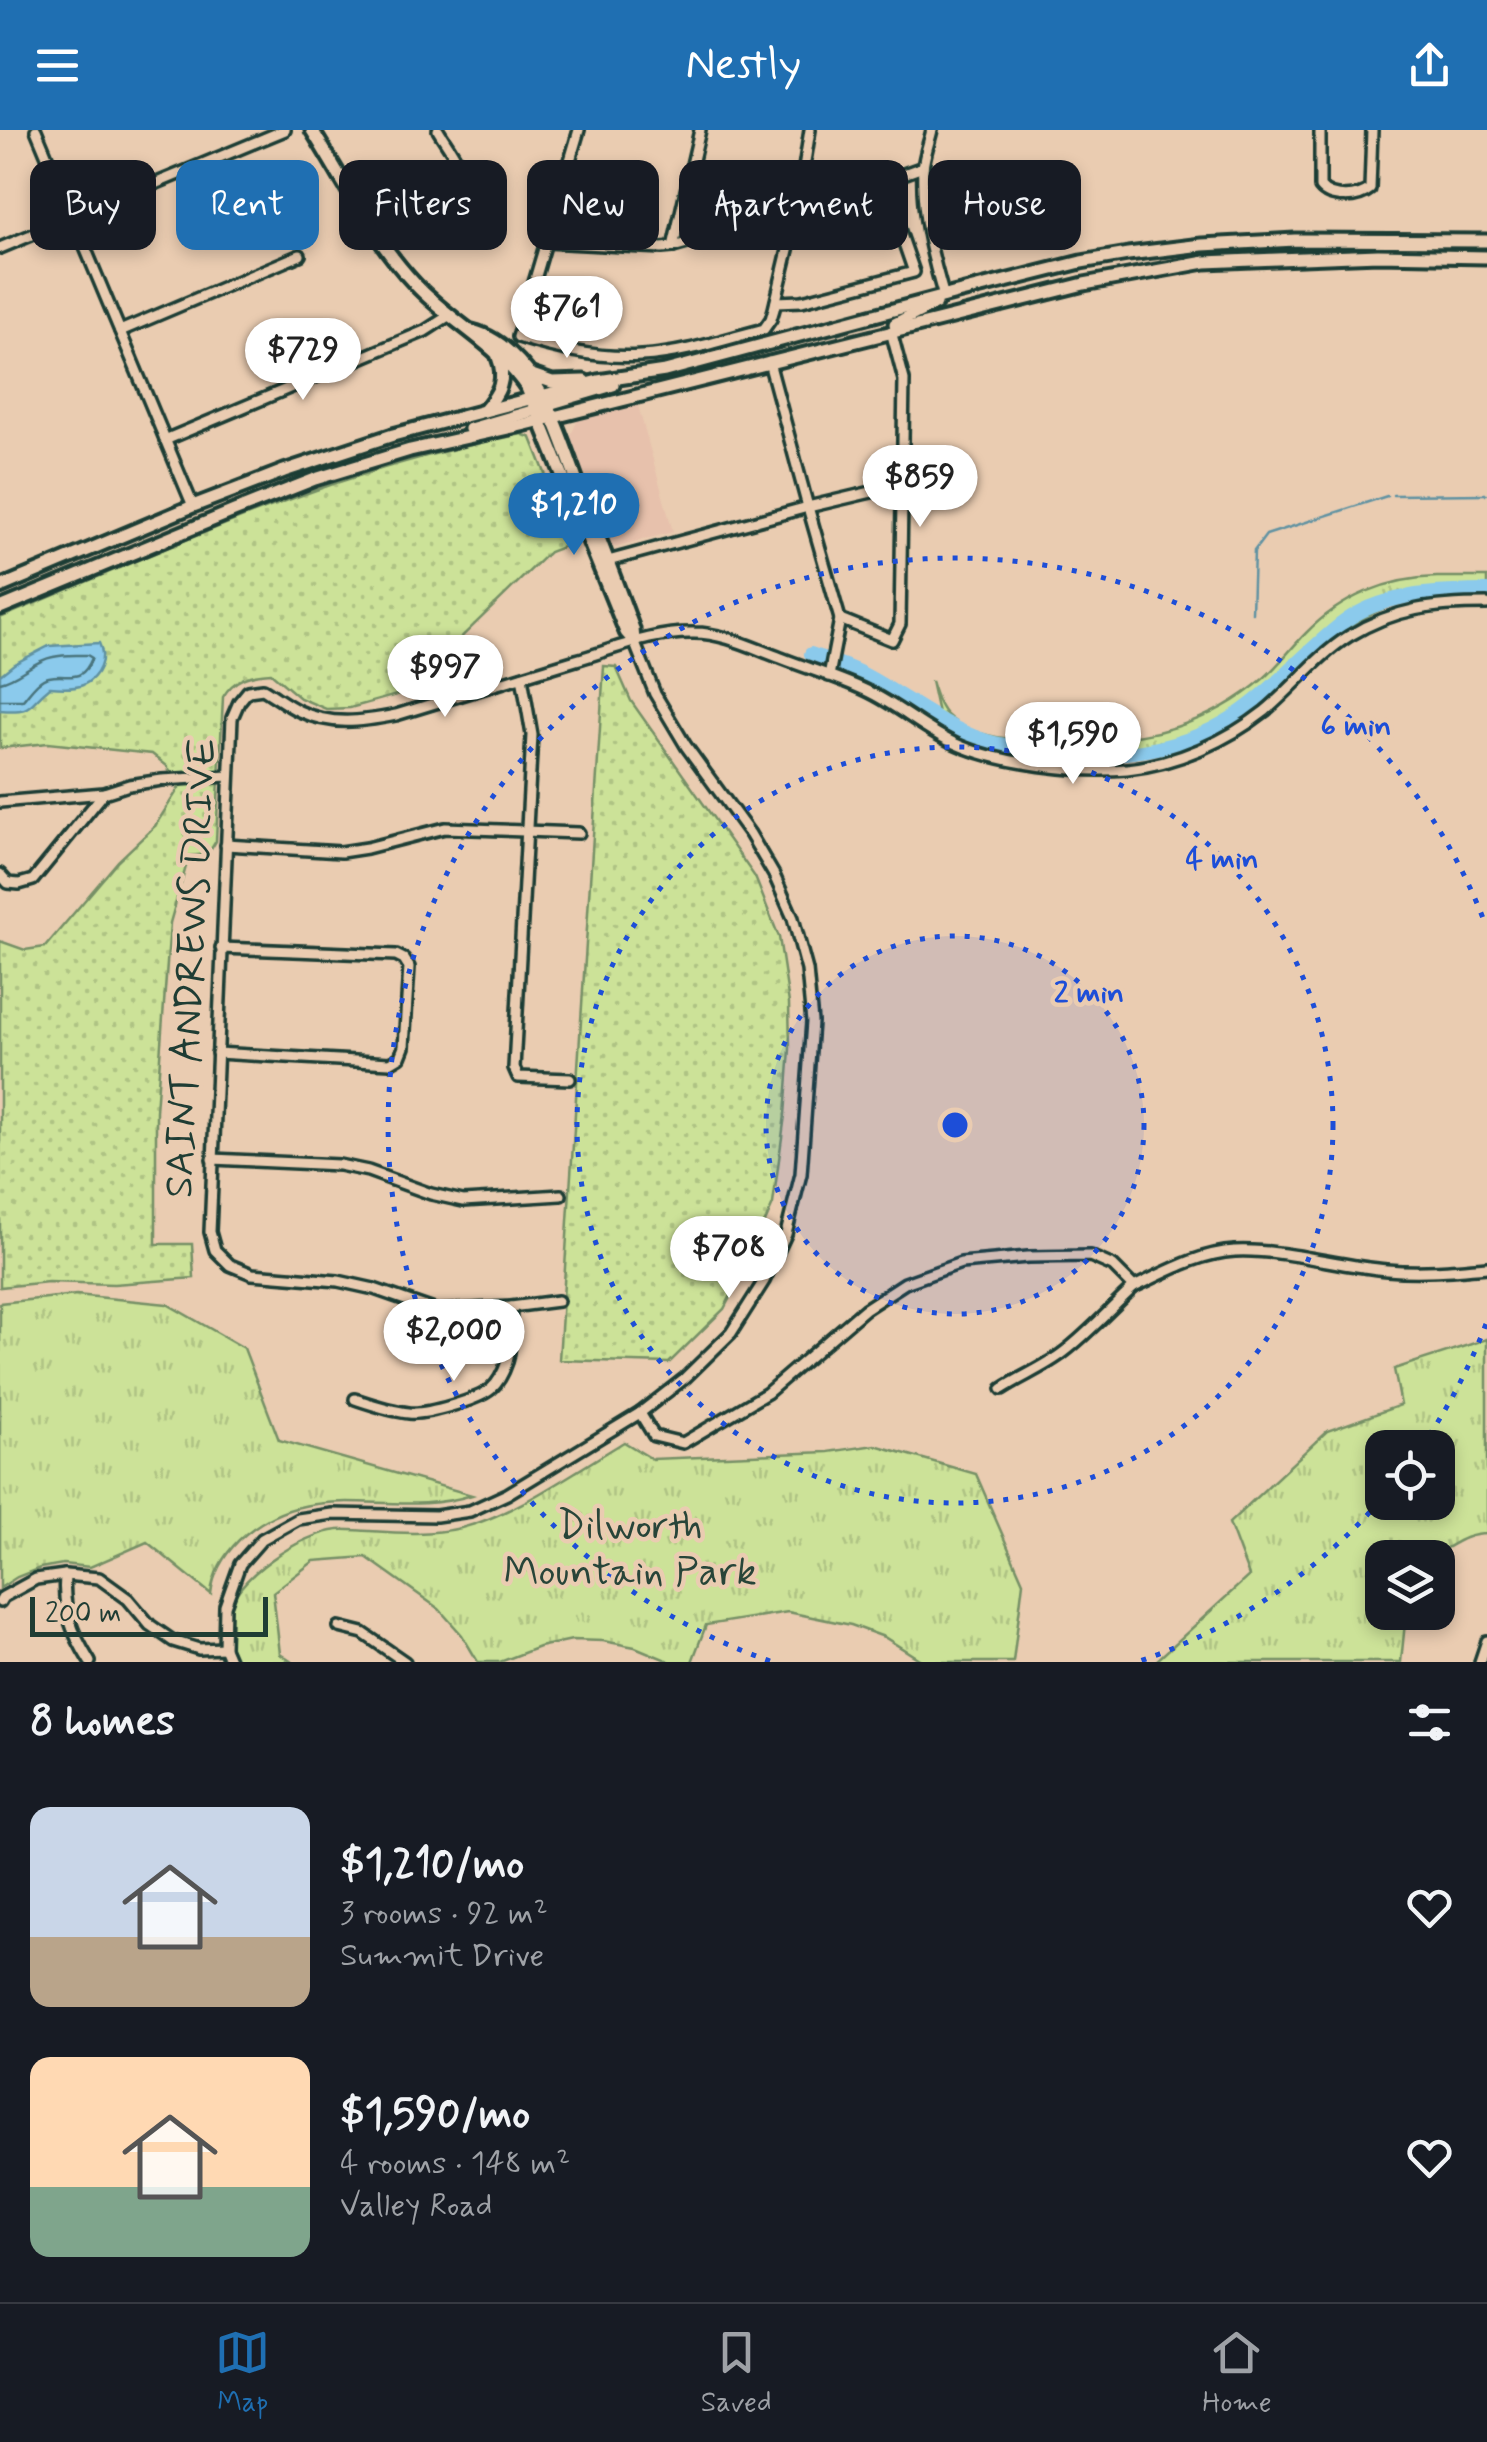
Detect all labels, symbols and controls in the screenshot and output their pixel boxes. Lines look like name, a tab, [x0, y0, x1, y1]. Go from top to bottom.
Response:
text: Nestly	[685, 36, 802, 95]
icon: menu	[30, 38, 85, 93]
icon: share	[1402, 38, 1457, 93]
chip: Buy	[30, 160, 156, 250]
chip: Rent	[176, 160, 319, 250]
chip: Filters	[339, 160, 507, 250]
chip: New	[527, 160, 659, 250]
chip: Apartment	[679, 160, 908, 250]
chip: House	[928, 160, 1081, 250]
pin: $761	[508, 276, 626, 361]
text: $761	[533, 287, 601, 329]
pin: $729	[244, 318, 362, 403]
text: $729	[267, 329, 339, 371]
pin: $859	[861, 445, 979, 530]
text: $859	[885, 456, 955, 498]
pin: $1,210	[493, 473, 655, 558]
text: $1,210	[530, 484, 618, 526]
pin: $997	[386, 635, 504, 720]
text: $997	[409, 646, 481, 688]
pin: $1,590	[992, 702, 1154, 787]
text: 6 min	[1320, 707, 1392, 746]
text: $1,590	[1027, 713, 1119, 755]
street label: SAINT ANDREWS DRIVE	[154, 737, 230, 1199]
text: 4 min	[1185, 840, 1259, 879]
text: 2 min	[1054, 974, 1124, 1013]
centre of rings	[937, 1107, 973, 1143]
pin: $708	[670, 1216, 788, 1301]
text: $708	[692, 1227, 766, 1269]
pin: $2,000	[373, 1299, 535, 1384]
text: $2,000	[406, 1310, 502, 1352]
map controls	[1365, 1430, 1455, 1630]
button: locate	[1365, 1430, 1455, 1520]
park label: Dilworth Mountain Park	[503, 1501, 757, 1599]
button: layers	[1365, 1540, 1455, 1630]
scale bar	[30, 1592, 268, 1636]
text: 200 m	[45, 1596, 121, 1633]
text: 8 homes	[30, 1695, 175, 1750]
icon: filters	[1402, 1695, 1457, 1750]
text: $1,210/mo	[340, 1838, 524, 1893]
icon: home	[110, 1847, 230, 1967]
icon: heart	[1402, 1880, 1457, 1935]
text: 3 rooms · 92 m²	[340, 1893, 548, 1935]
text: Summit Drive	[340, 1935, 544, 1977]
text: $1,590/mo	[340, 2088, 530, 2143]
icon: home	[110, 2097, 230, 2217]
icon: heart	[1402, 2130, 1457, 2185]
text: 4 rooms · 148 m²	[340, 2143, 570, 2185]
text: Valley Road	[340, 2185, 492, 2227]
tab: Map	[215, 2325, 270, 2422]
tab: Saved	[701, 2325, 772, 2422]
tab: Home	[1202, 2325, 1272, 2422]

